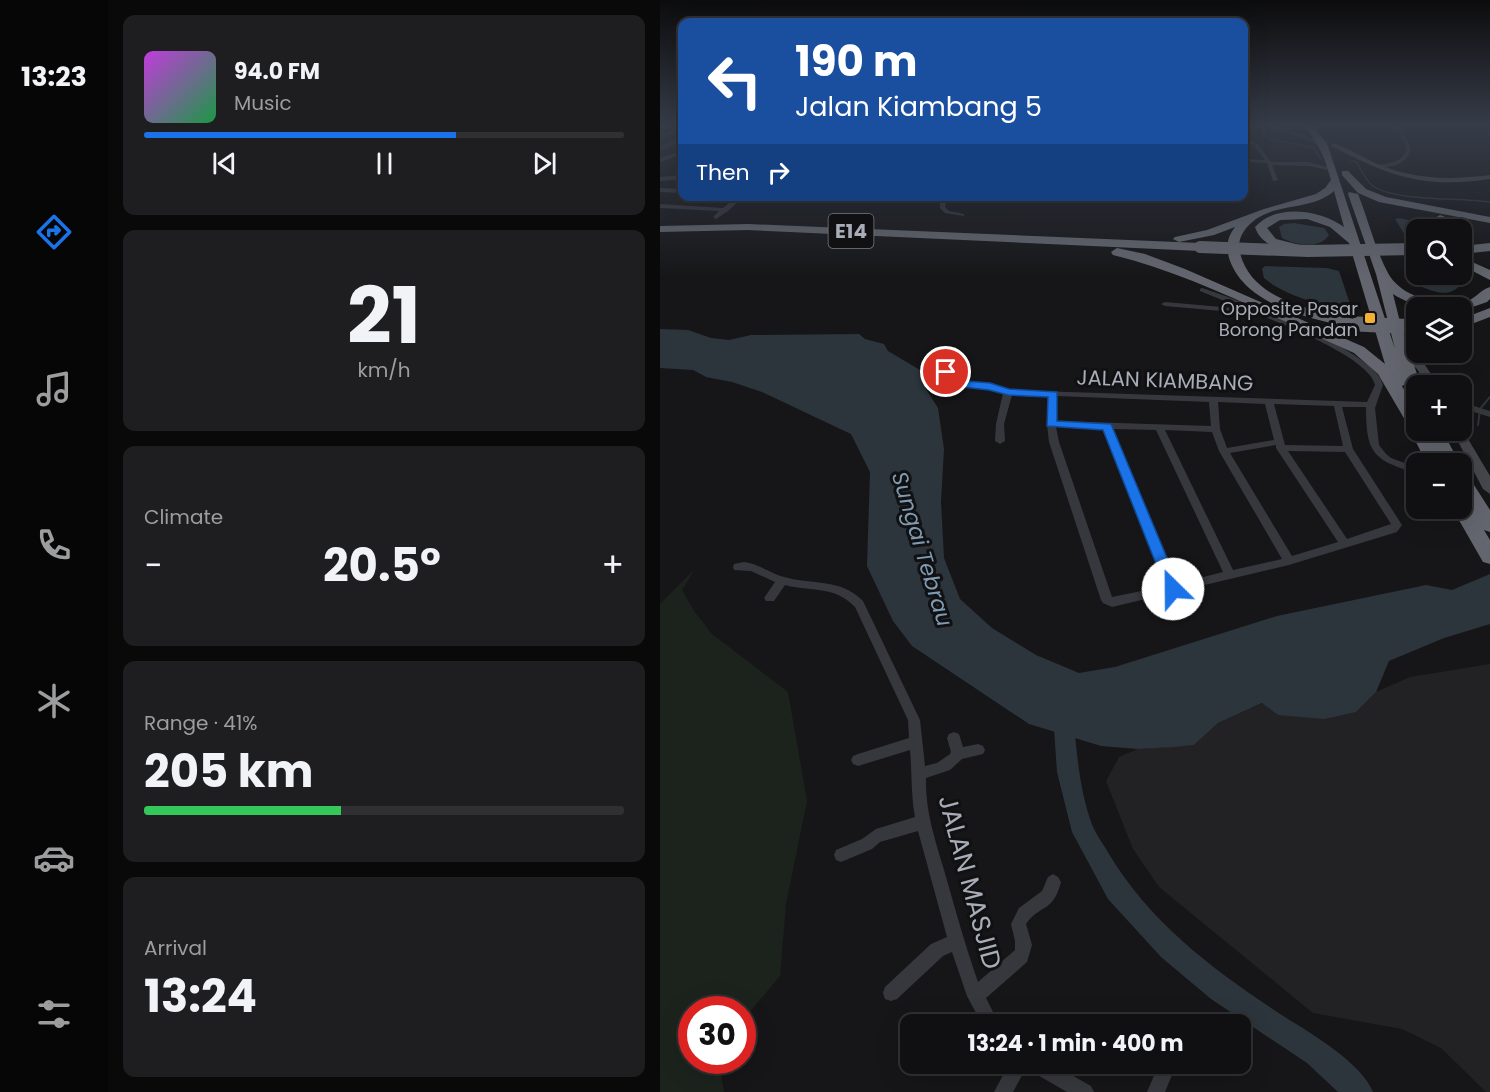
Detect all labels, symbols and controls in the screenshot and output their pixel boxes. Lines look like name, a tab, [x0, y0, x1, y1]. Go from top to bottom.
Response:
text: 190 m	[795, 32, 917, 91]
icon: left	[696, 42, 774, 120]
text: 94.0 FM	[234, 56, 320, 87]
text: 13:23	[21, 58, 87, 95]
text: Jalan Kiambang 5	[795, 88, 1042, 125]
text: Music	[234, 89, 292, 117]
icon: previous	[208, 147, 241, 180]
icon: pause	[368, 147, 401, 180]
icon: next	[528, 147, 561, 180]
icon: right	[762, 156, 795, 189]
text: Then	[696, 157, 750, 188]
icon: directions	[33, 211, 75, 253]
road number: E14	[828, 214, 873, 248]
map controls	[1406, 219, 1472, 519]
button: search	[1406, 219, 1472, 285]
text: 21	[347, 261, 421, 370]
place label: Opposite Pasar Borong Pandan	[1219, 296, 1358, 342]
button: layers	[1406, 297, 1472, 363]
marker: Opposite Pasar Borong Pandan	[1363, 311, 1377, 325]
pin	[920, 346, 971, 397]
icon: arrive	[929, 355, 962, 388]
text: km/h	[357, 356, 411, 384]
street label: JALAN KIAMBANG	[1076, 362, 1254, 398]
icon: music	[33, 368, 75, 410]
button: +	[1406, 375, 1472, 441]
button: −	[1406, 453, 1472, 519]
water label: Sungai Tebrau	[884, 468, 960, 630]
text: Climate	[144, 503, 223, 531]
icon: phone	[33, 524, 75, 566]
text: 20.5°	[323, 534, 441, 597]
text: −	[144, 542, 162, 589]
text: +	[601, 542, 624, 589]
position arrow	[1141, 557, 1205, 621]
icon: climate	[33, 680, 75, 722]
text: Range · 41%	[144, 709, 257, 737]
text: 205 km	[144, 740, 313, 803]
street label: JALAN MASJID	[929, 791, 1011, 973]
icon: car	[33, 837, 75, 879]
text: Arrival	[144, 934, 207, 962]
text: 13:24	[144, 965, 257, 1028]
icon: filters	[33, 993, 75, 1035]
speed limit sign: 30	[678, 996, 756, 1074]
text: 13:24 · 1 min · 400 m	[967, 1028, 1184, 1059]

